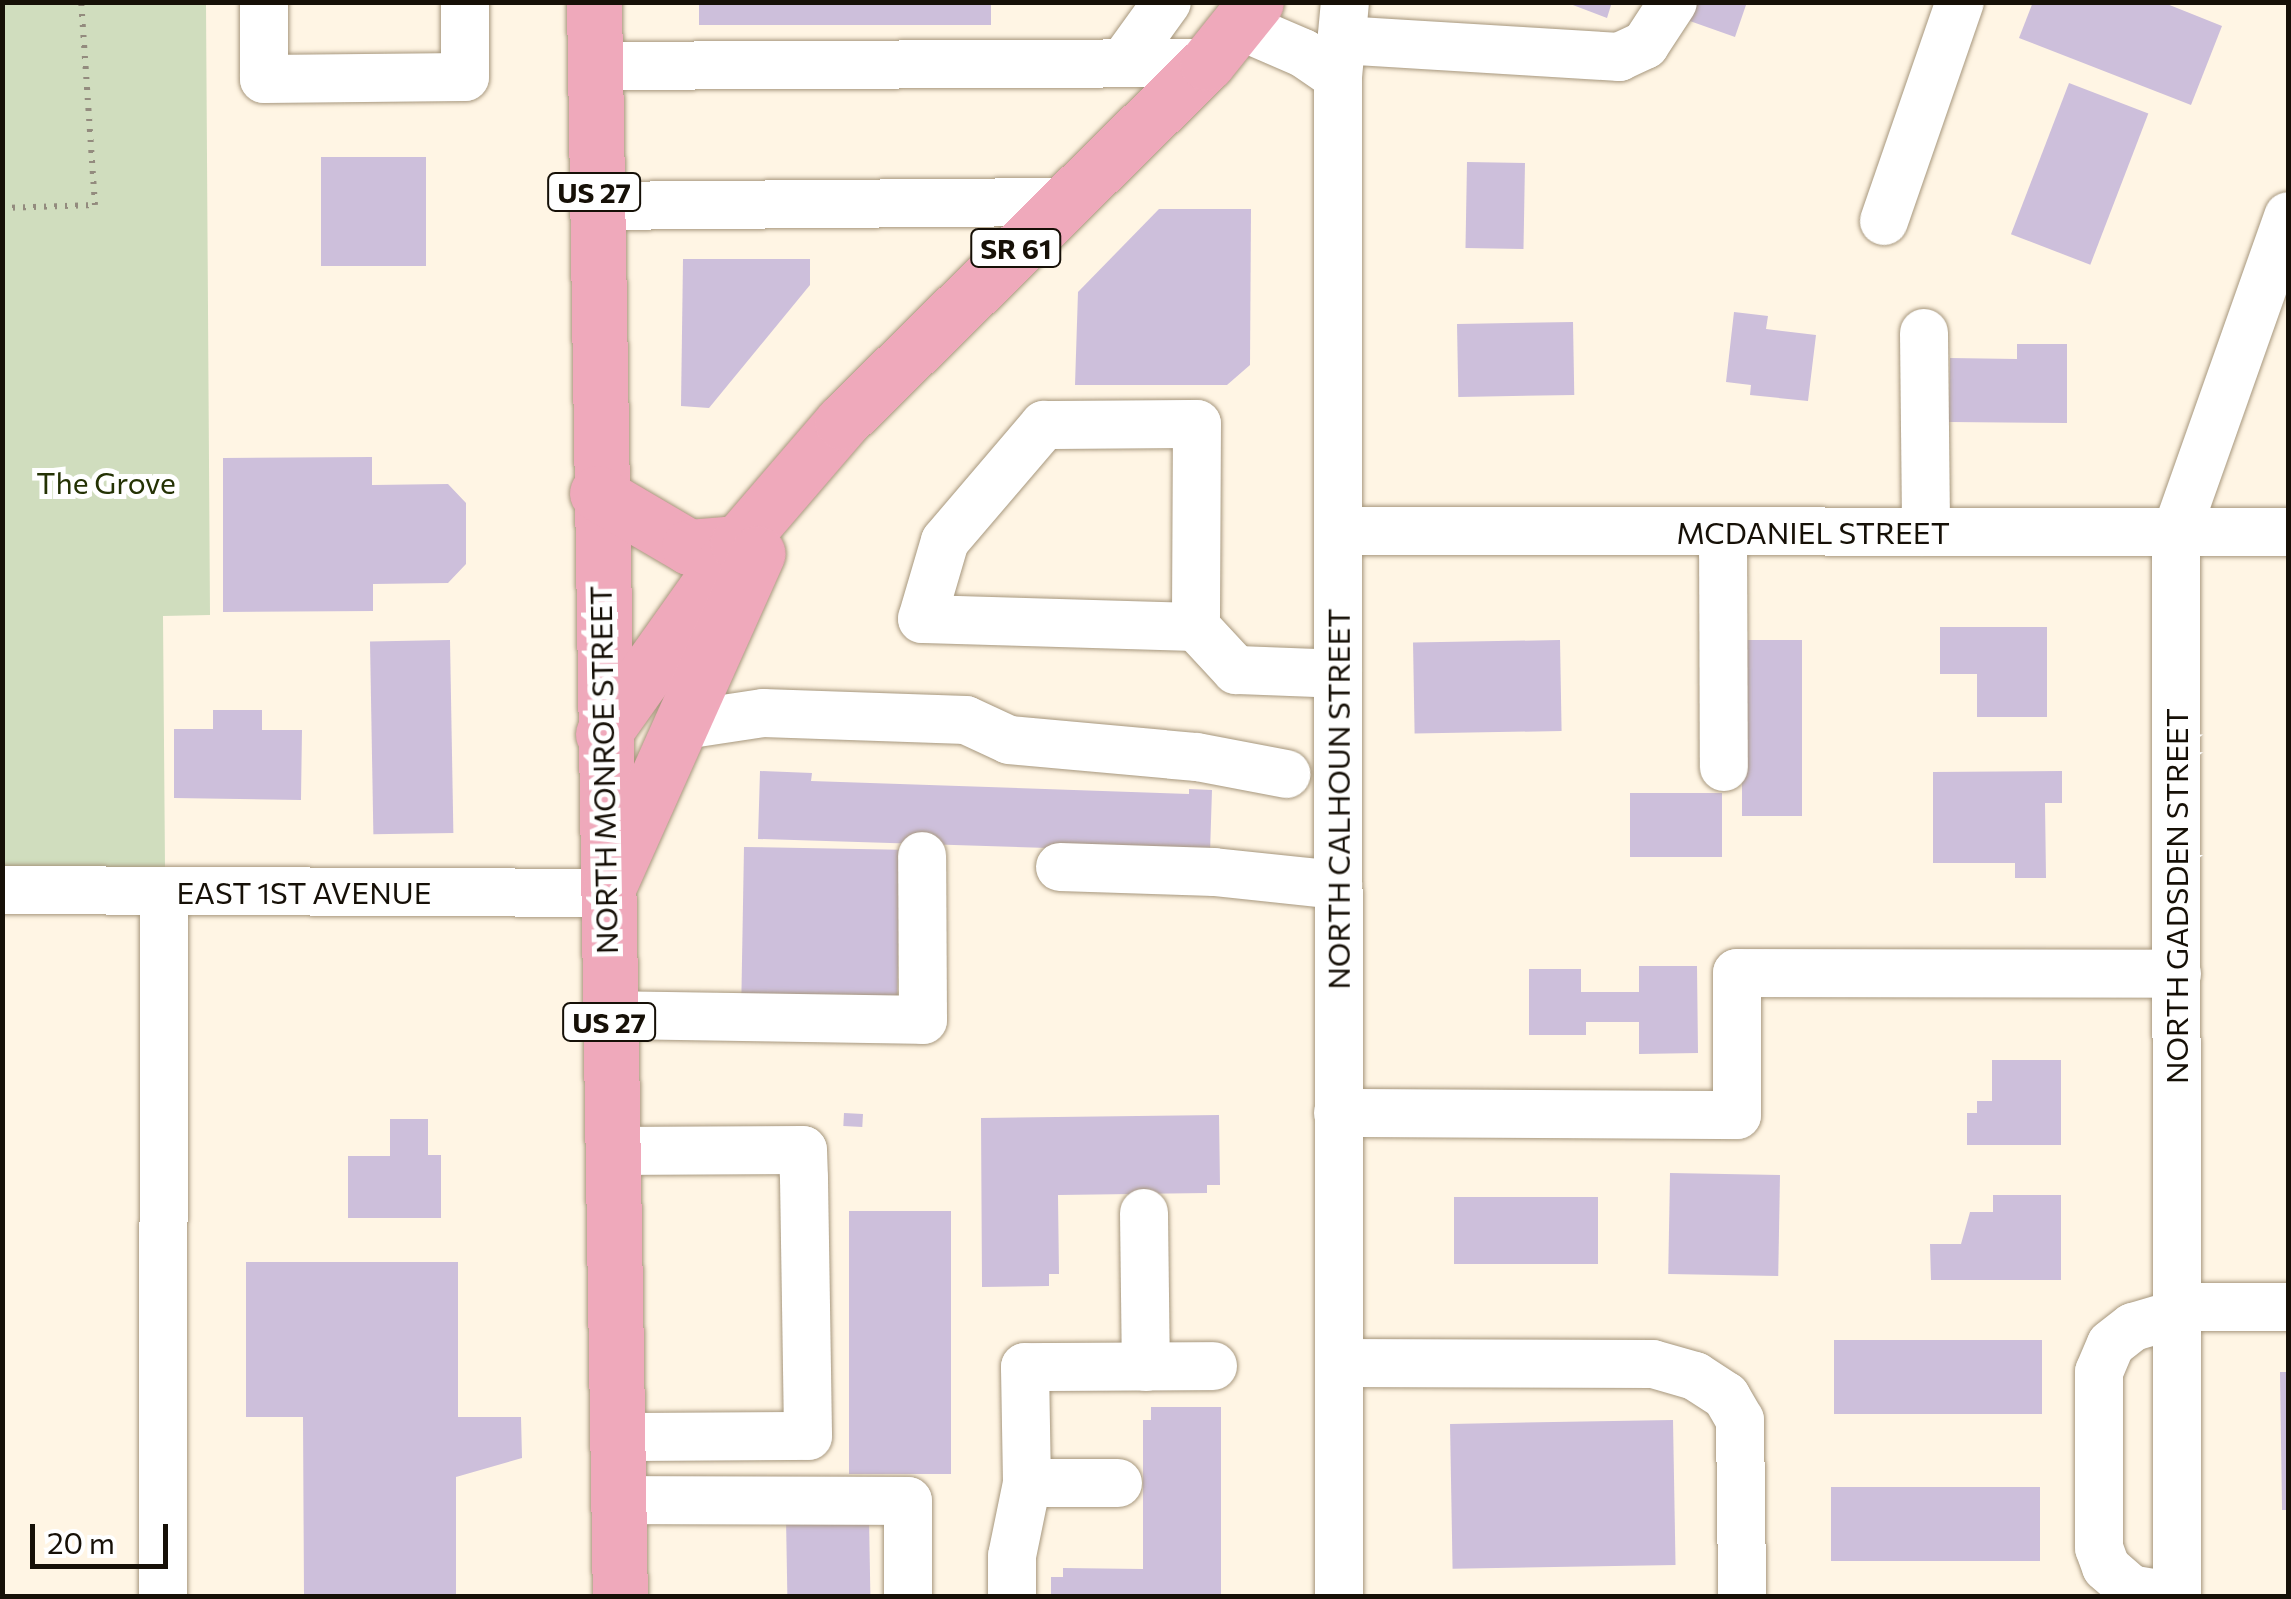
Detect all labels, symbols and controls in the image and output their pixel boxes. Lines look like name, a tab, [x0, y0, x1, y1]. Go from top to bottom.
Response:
road number: US 27	[546, 169, 642, 215]
road number: SR 61	[968, 225, 1064, 271]
park label: The Grove	[36, 464, 176, 500]
street label: MCDANIEL STREET	[1676, 514, 1950, 550]
street label: NORTH MONROE STREET	[582, 585, 624, 955]
street label: NORTH CALHOUN STREET	[1320, 608, 1356, 990]
street label: NORTH GADSDEN STREET	[2158, 708, 2194, 1084]
street label: EAST 1ST AVENUE	[177, 874, 431, 910]
road number: US 27	[562, 999, 656, 1045]
scale bar	[35, 1504, 172, 1566]
text: 20 m	[47, 1523, 115, 1560]

